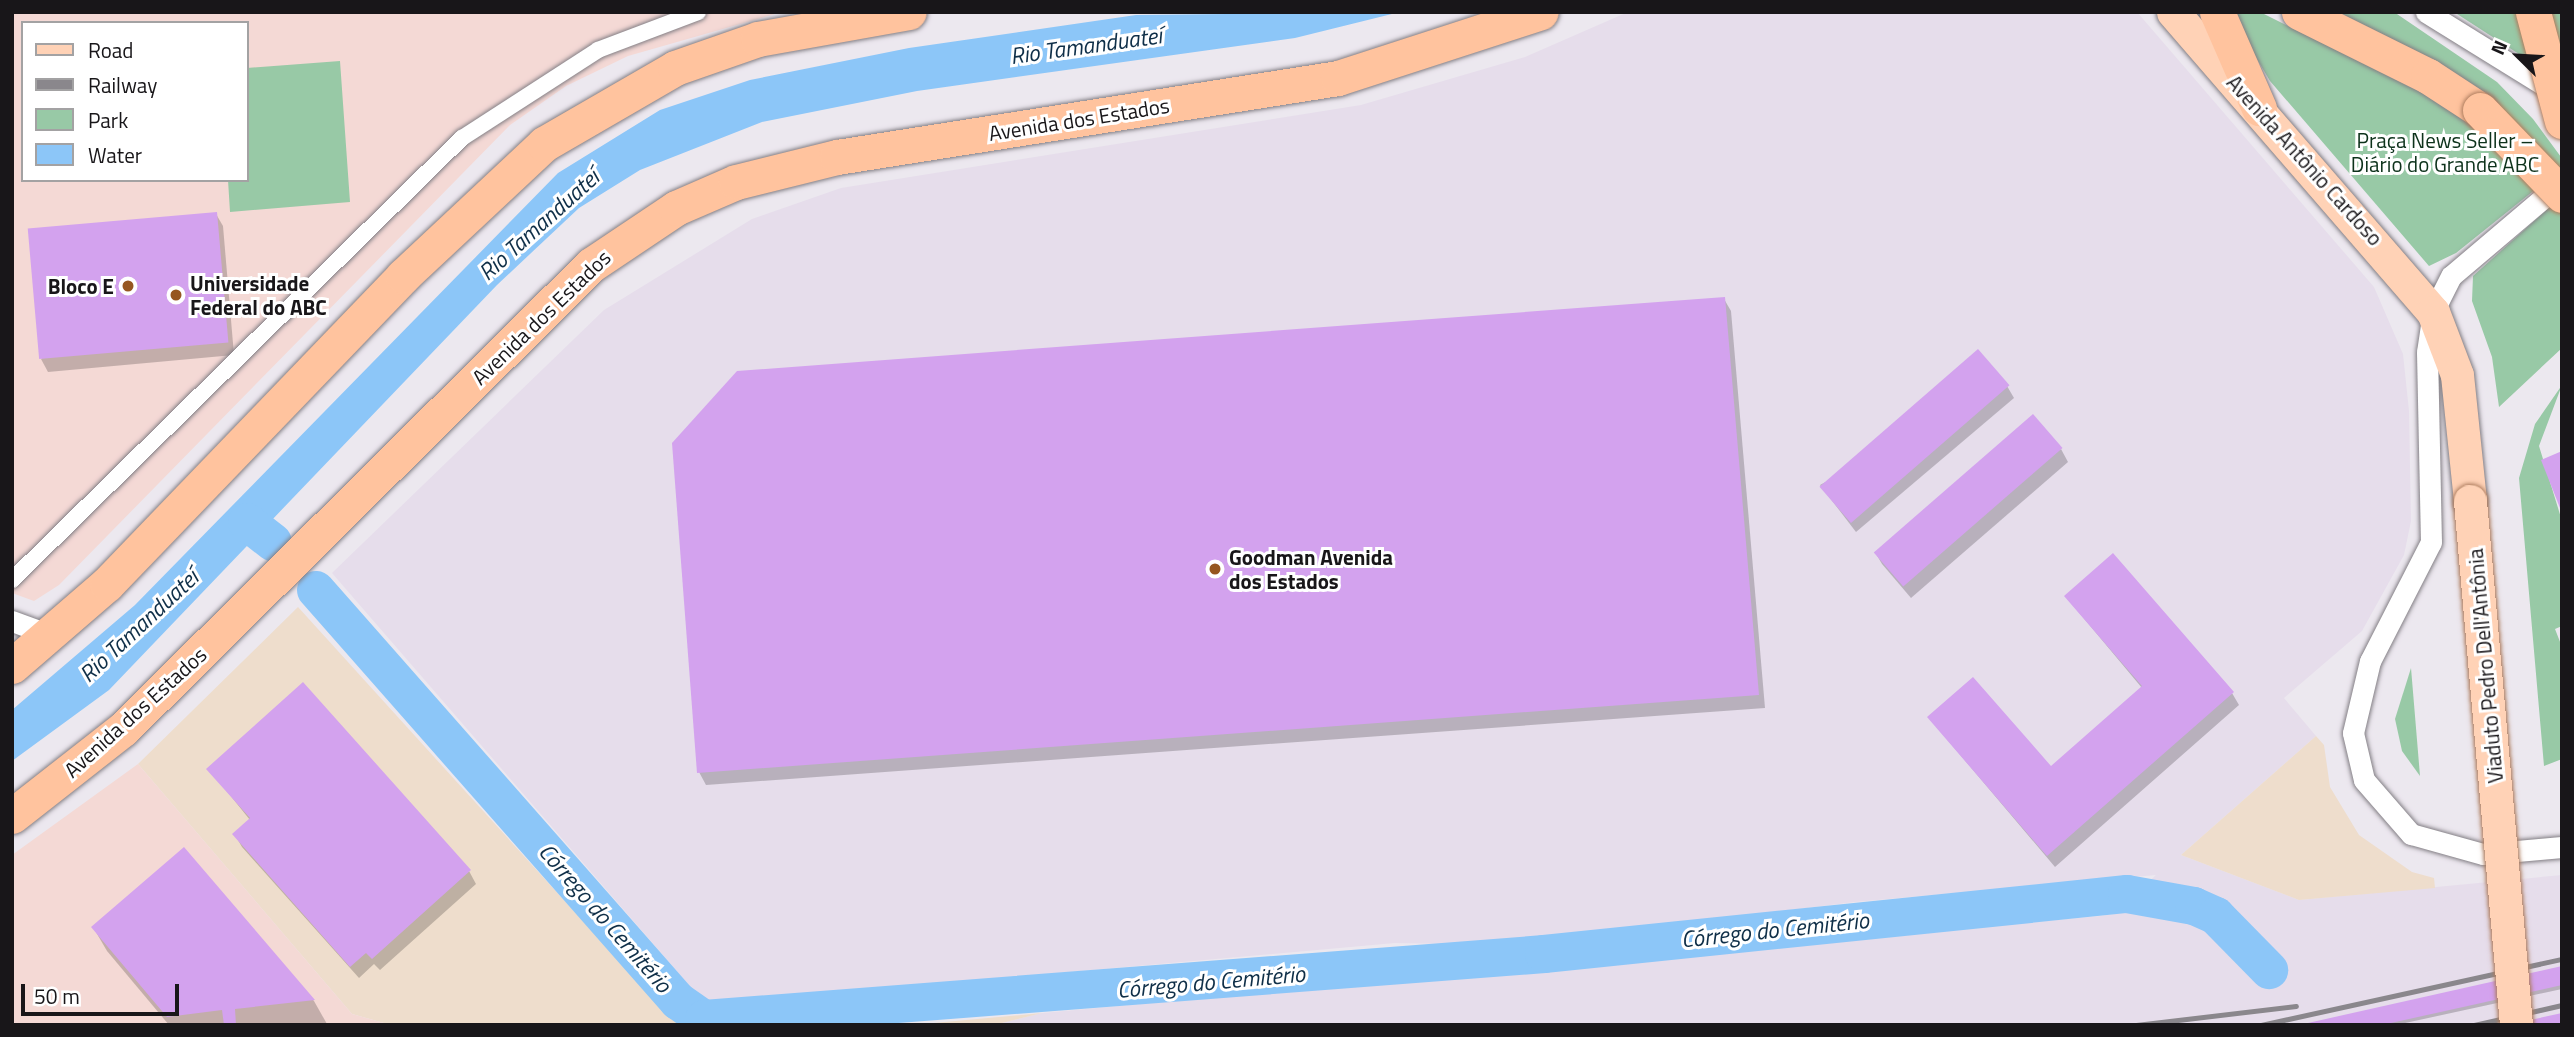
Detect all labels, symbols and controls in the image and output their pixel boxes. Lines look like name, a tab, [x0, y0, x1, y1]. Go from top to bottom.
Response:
legend	[21, 21, 248, 182]
north arrow	[2483, 21, 2553, 91]
water label: Rio Tamanduateí	[1009, 22, 1163, 70]
text: Road	[88, 34, 133, 66]
text: N	[2482, 35, 2514, 59]
text: Railway	[88, 69, 157, 101]
street label: Avenida Antônio Cardoso	[2222, 70, 2388, 250]
street label: Avenida dos Estados	[987, 92, 1171, 146]
text: Park	[88, 104, 128, 136]
park label: Praça News Seller – Diário do Grande ABC	[2351, 127, 2539, 177]
text: Water	[88, 139, 142, 171]
water label: Rio Tamanduateí	[473, 164, 605, 286]
street label: Avenida dos Estados	[467, 245, 615, 389]
place label: Universidade Federal do ABC	[190, 270, 327, 320]
place label: Bloco E	[48, 273, 114, 299]
marker: Bloco E	[120, 278, 136, 294]
marker: Universidade Federal do ABC	[168, 287, 184, 303]
place label: Goodman Avenida dos Estados	[1229, 544, 1393, 594]
street label: Viaduto Pedro Dell'Antônia	[2462, 548, 2508, 784]
marker: Goodman Avenida dos Estados	[1207, 561, 1223, 577]
water label: Rio Tamanduateí	[74, 564, 204, 688]
street label: Avenida dos Estados	[59, 642, 211, 782]
water label: Córrego do Cemitério	[533, 838, 677, 998]
water label: Córrego do Cemitério	[1680, 906, 1870, 954]
water label: Córrego do Cemitério	[1116, 960, 1306, 1004]
scale bar	[24, 970, 182, 1014]
text: 50 m	[34, 980, 80, 1012]

